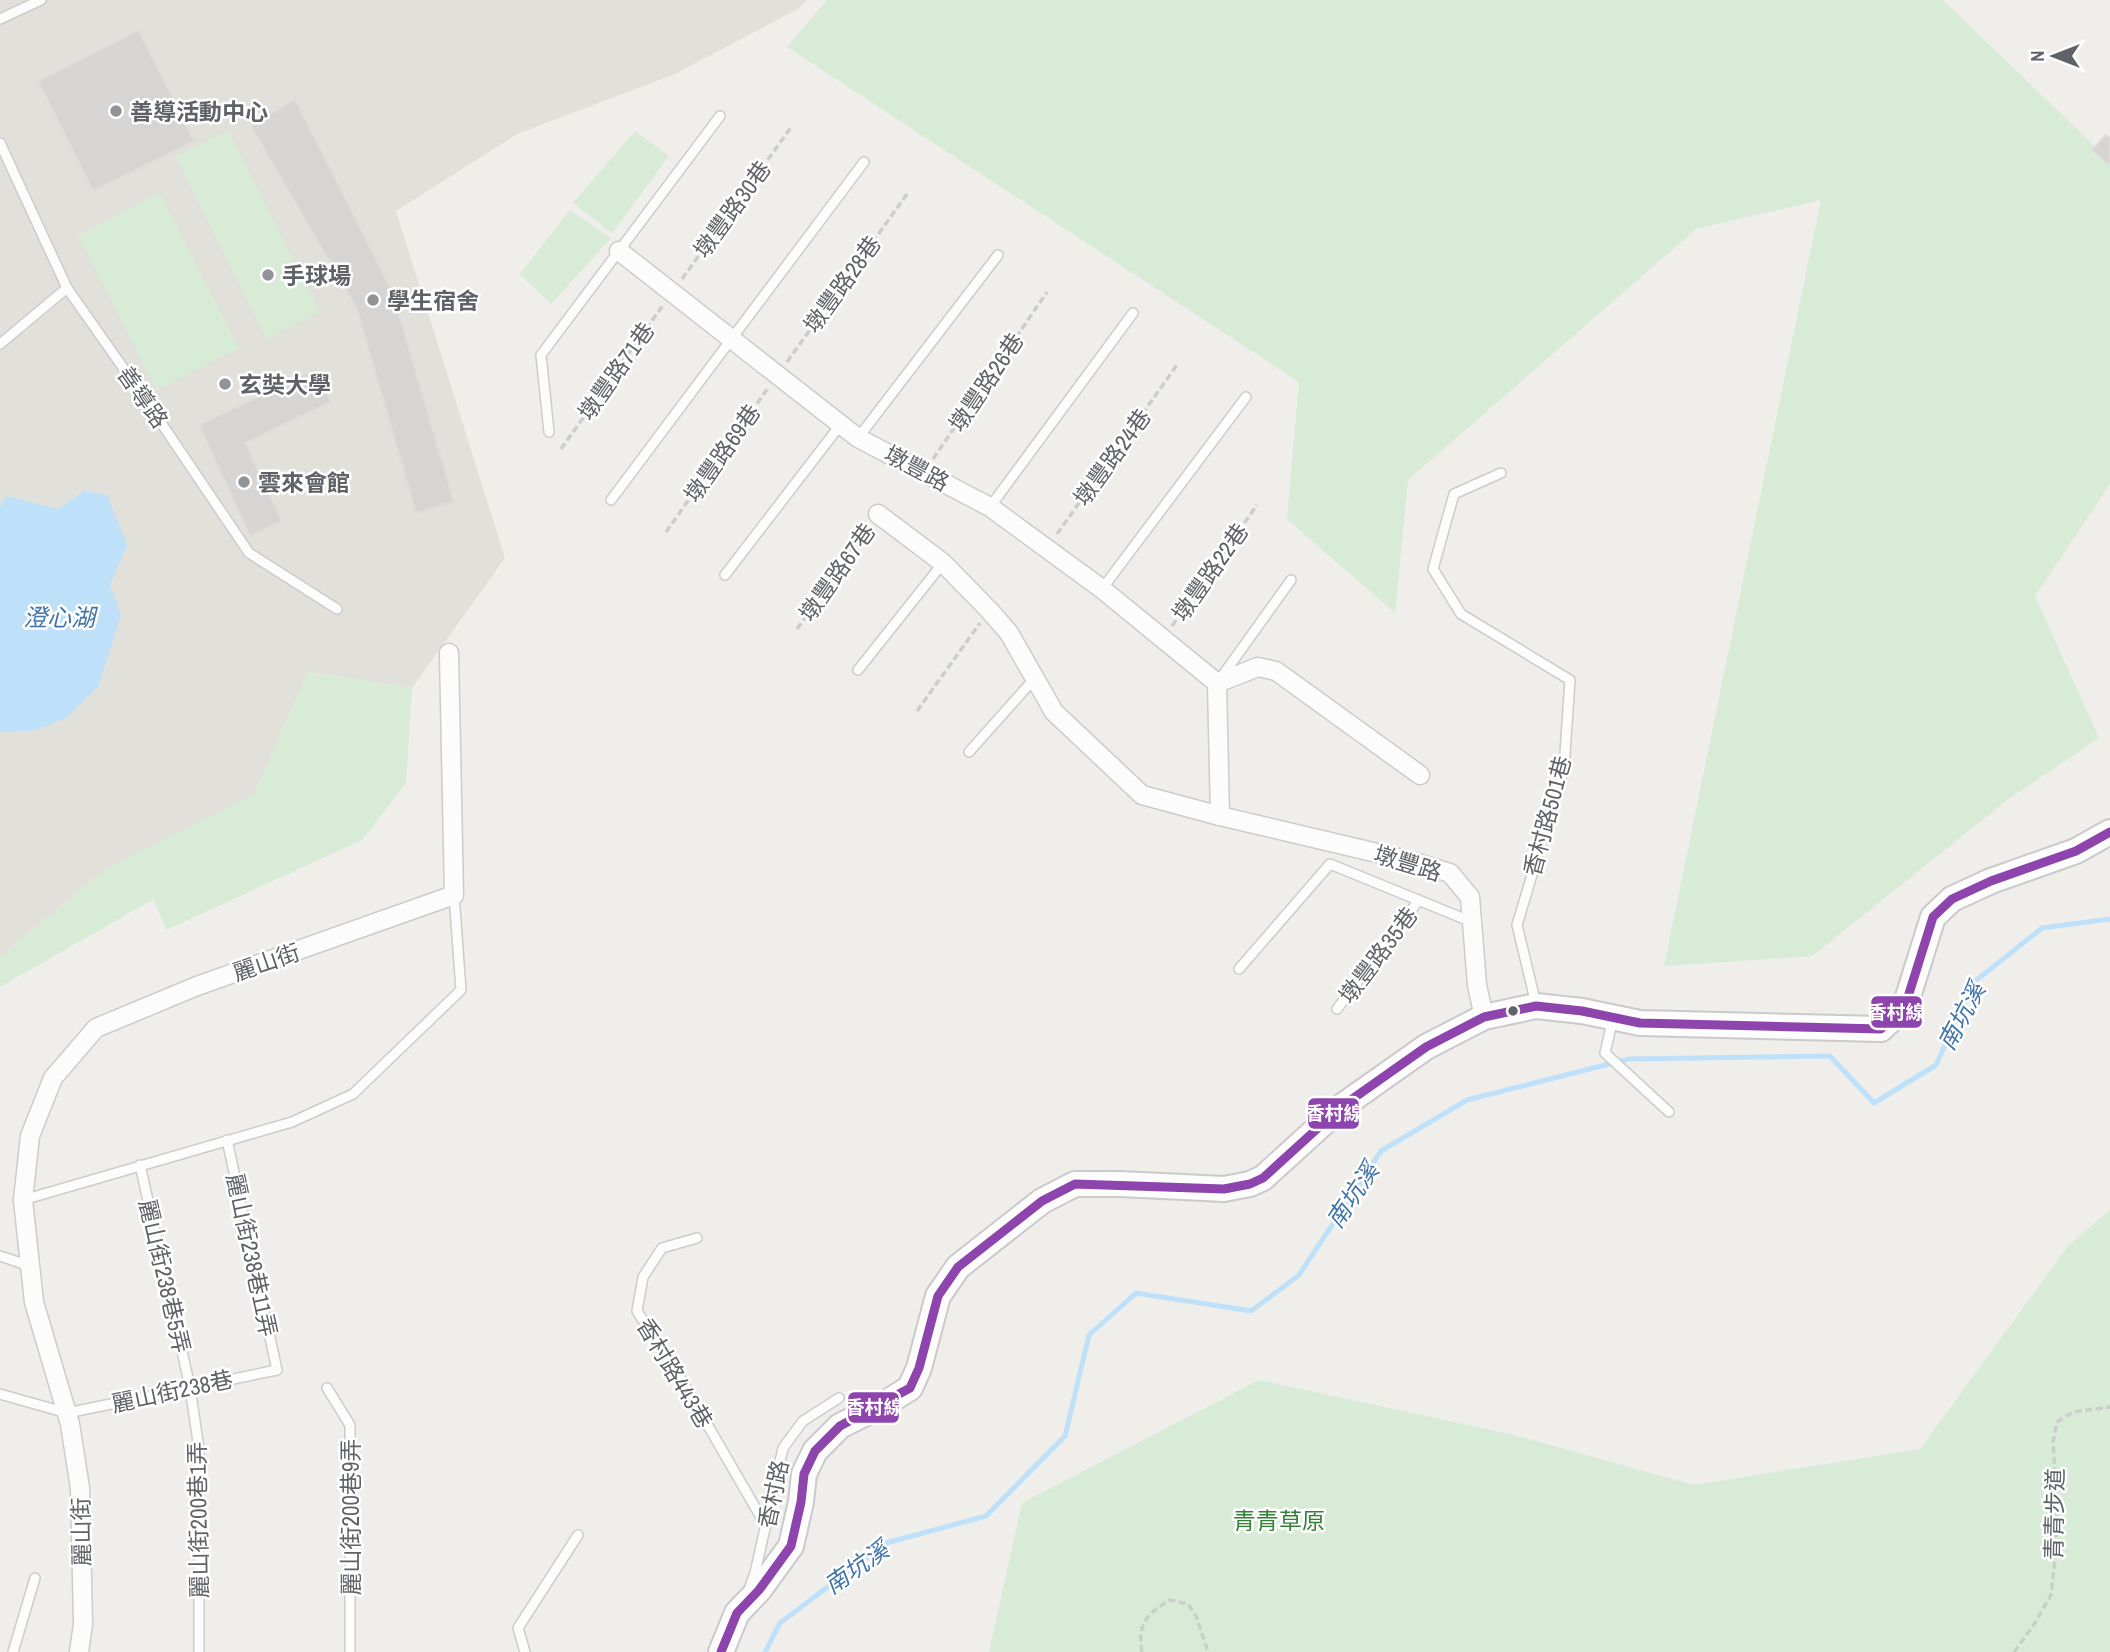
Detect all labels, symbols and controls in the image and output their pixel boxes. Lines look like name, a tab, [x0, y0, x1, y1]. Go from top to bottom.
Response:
north arrow	[2019, 21, 2089, 91]
text: N	[2024, 50, 2050, 62]
place label: 善導活動中心	[130, 96, 268, 127]
marker: 善導活動中心	[108, 103, 124, 119]
street label: 墩豐路30巷	[686, 154, 778, 264]
street label: 墩豐路28巷	[796, 229, 888, 339]
place label: 手球場	[282, 260, 351, 291]
marker: 手球場	[260, 267, 276, 283]
place label: 學生宿舍	[387, 285, 479, 316]
marker: 學生宿舍	[365, 292, 381, 308]
street label: 墩豐路71巷	[571, 316, 661, 426]
street label: 墩豐路26巷	[942, 326, 1030, 438]
street label: 善導路	[111, 360, 175, 434]
place label: 玄奘大學	[239, 369, 331, 400]
marker: 玄奘大學	[217, 376, 233, 392]
street label: 墩豐路69巷	[677, 398, 767, 508]
street label: 墩豐路24巷	[1066, 402, 1158, 512]
street label: 墩豐路	[879, 438, 955, 498]
place label: 雲來會館	[258, 467, 350, 498]
marker: 雲來會館	[236, 474, 252, 490]
street label: 墩豐路67巷	[792, 517, 882, 627]
street label: 墩豐路22巷	[1165, 517, 1255, 627]
water label: 澄心湖	[23, 601, 99, 633]
street label: 香村路501巷	[1516, 752, 1578, 880]
street label: 墩豐路	[1370, 838, 1446, 888]
street label: 墩豐路35巷	[1332, 901, 1424, 1009]
street label: 麗山街	[228, 936, 304, 988]
water label: 南坑溪	[1930, 974, 1993, 1055]
line badge: 香村線	[1870, 995, 1923, 1029]
text: 香村線	[1867, 999, 1925, 1025]
unlabelled marker	[1506, 1004, 1520, 1018]
line badge: 香村線	[1307, 1097, 1360, 1130]
text: 香村線	[1305, 1100, 1363, 1126]
water label: 南坑溪	[1319, 1154, 1387, 1234]
street label: 麗山街238巷11弄	[220, 1171, 284, 1339]
street label: 麗山街238巷5弄	[132, 1196, 198, 1356]
street label: 香村路443巷	[630, 1312, 720, 1434]
street label: 麗山街238巷	[108, 1363, 236, 1419]
line badge: 香村線	[847, 1391, 900, 1424]
text: 香村線	[845, 1394, 903, 1420]
street label: 麗山街200巷9弄	[335, 1439, 366, 1595]
street label: 麗山街200巷1弄	[181, 1441, 215, 1599]
street label: 香村路	[751, 1457, 795, 1531]
street label: 青青步道	[2038, 1468, 2070, 1560]
street label: 麗山街	[65, 1497, 97, 1567]
park label: 青青草原	[1233, 1505, 1325, 1536]
water label: 南坑溪	[817, 1532, 897, 1601]

